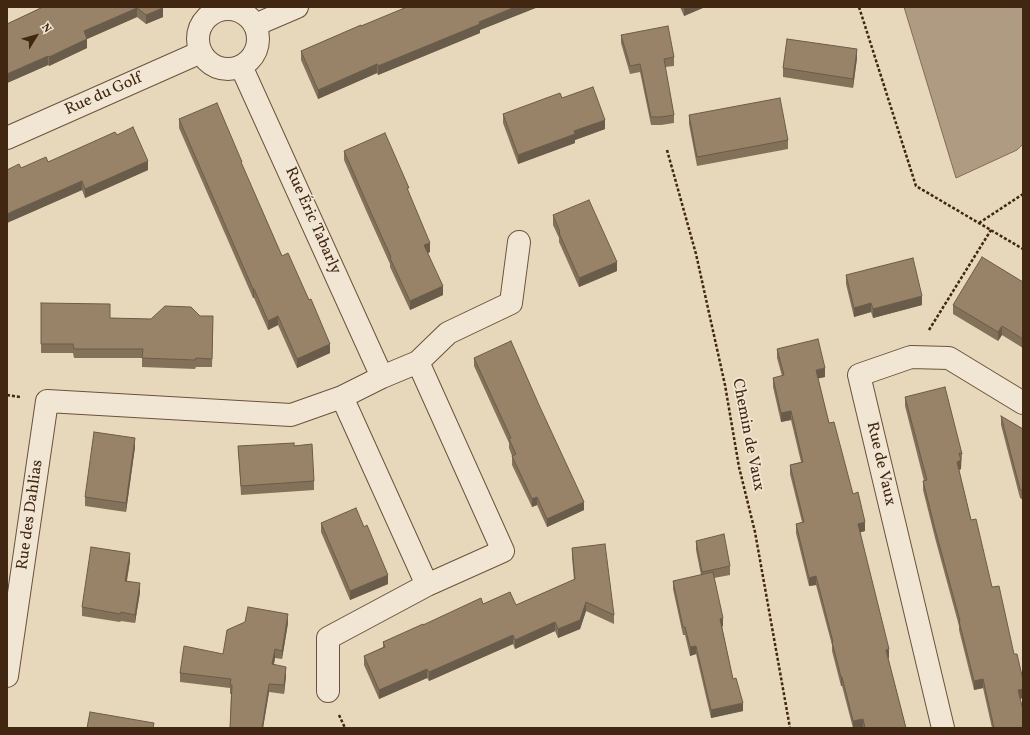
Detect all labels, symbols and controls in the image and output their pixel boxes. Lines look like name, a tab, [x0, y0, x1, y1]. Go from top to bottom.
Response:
north arrow	[16, 16, 56, 56]
text: N	[38, 21, 54, 36]
street label: Rue du Golf	[63, 69, 145, 121]
street label: Rue Éric Tabarly	[280, 164, 344, 278]
street label: Chemin de Vaux	[727, 377, 767, 493]
street label: Rue de Vaux	[861, 420, 899, 508]
street label: Rue des Dahlias	[14, 459, 48, 571]

